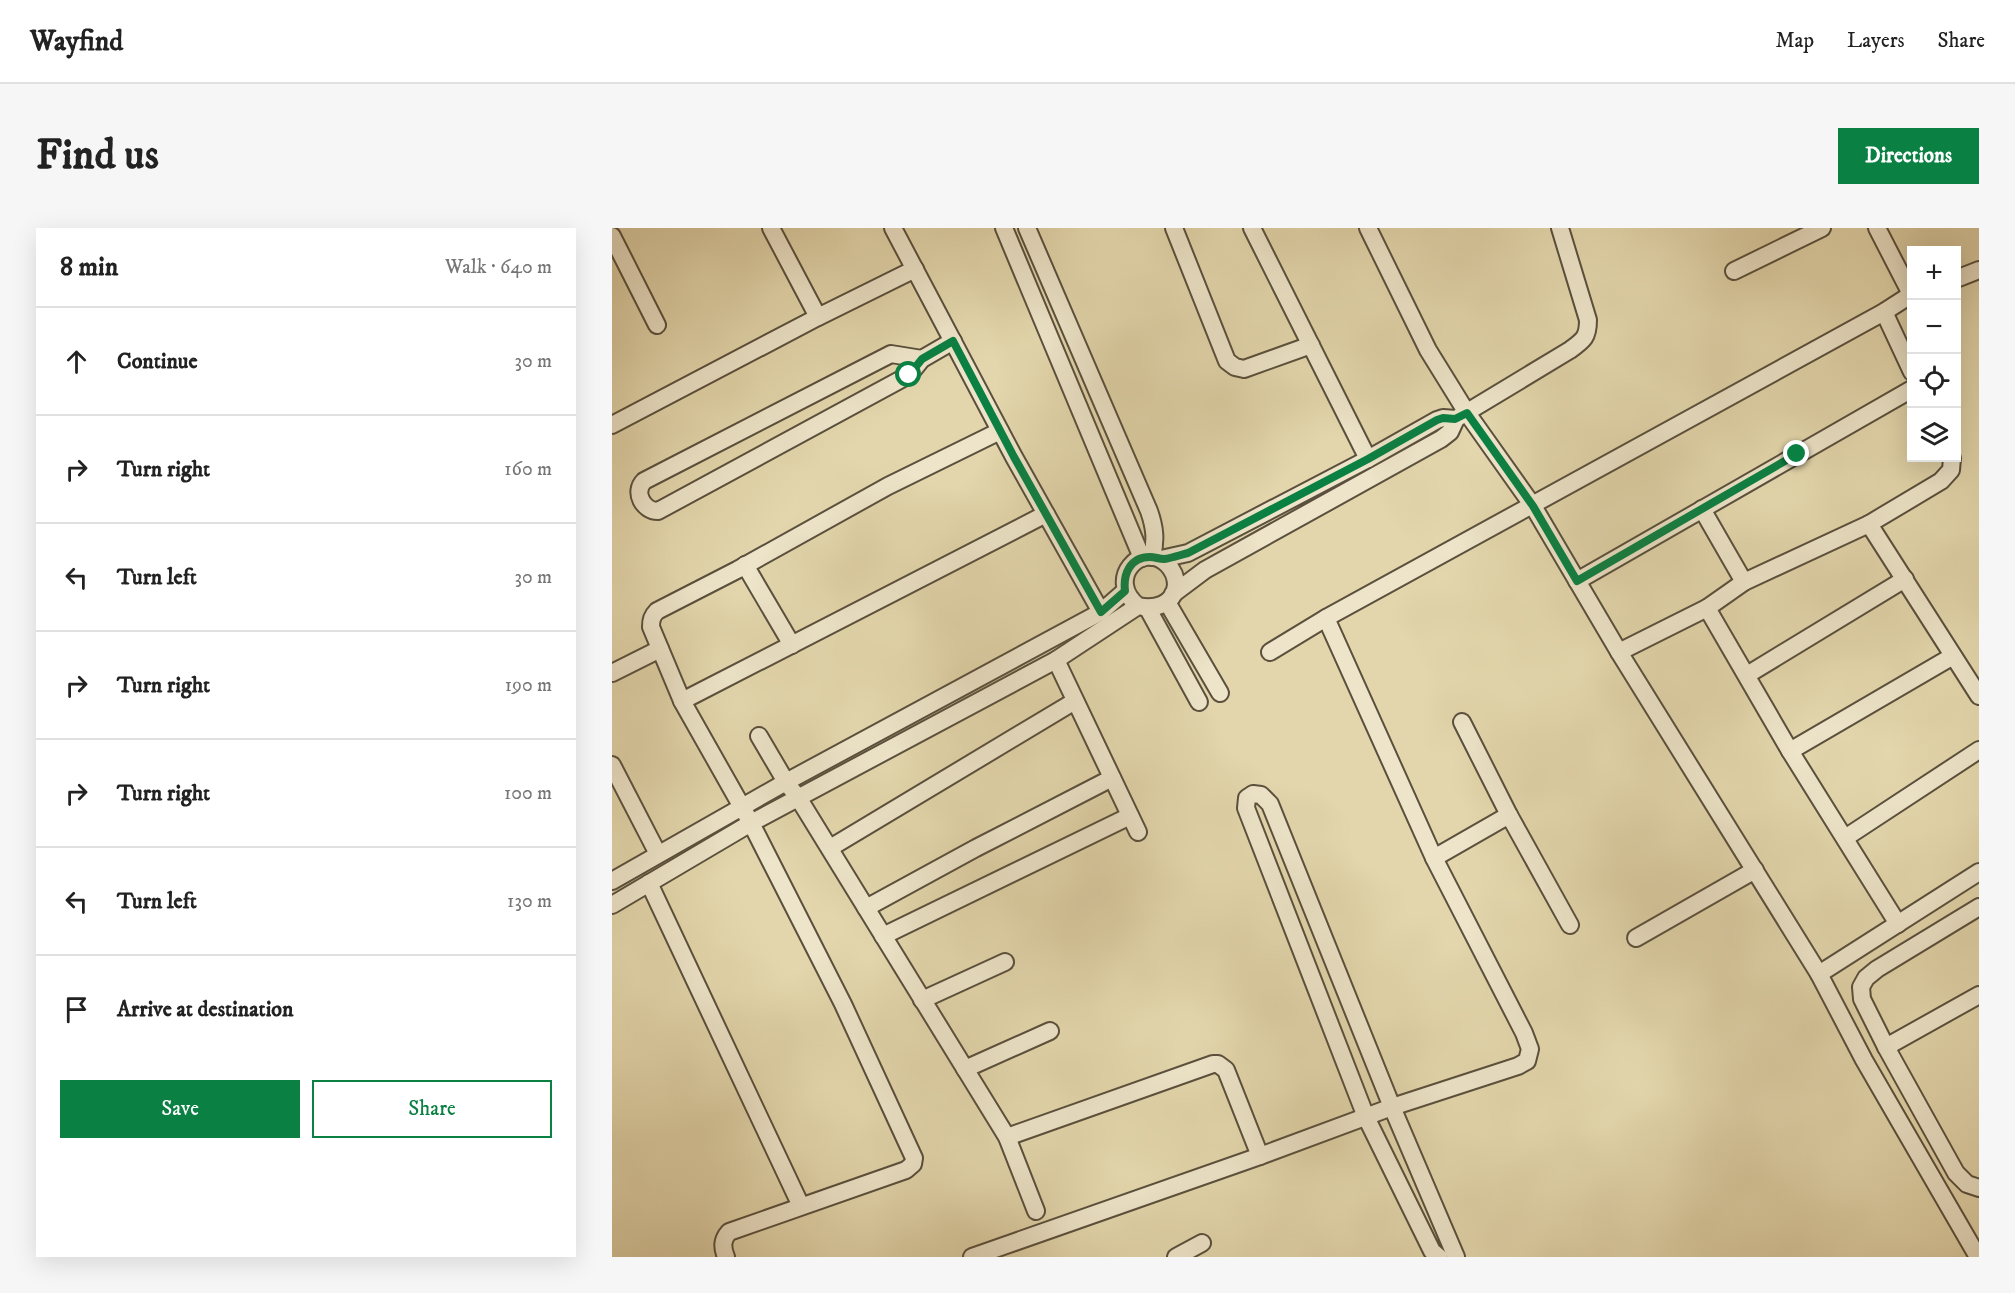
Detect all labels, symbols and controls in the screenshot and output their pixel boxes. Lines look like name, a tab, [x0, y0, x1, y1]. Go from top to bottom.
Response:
text: Wayfind	[30, 24, 123, 59]
text: Map	[1775, 28, 1814, 54]
text: Layers	[1847, 28, 1905, 54]
text: Share	[1938, 28, 1985, 54]
button: Directions	[1838, 128, 1979, 184]
text: Find us	[36, 130, 159, 182]
map controls	[1907, 246, 1961, 462]
button: +	[1907, 246, 1961, 300]
text: 8 min	[60, 251, 118, 284]
text: Walk · 640 m	[445, 255, 552, 280]
button: −	[1907, 300, 1961, 354]
icon: ahead	[60, 345, 93, 378]
text: Continue	[117, 348, 198, 375]
text: 30 m	[514, 349, 552, 374]
button: locate	[1907, 354, 1961, 408]
route start	[895, 361, 921, 387]
button: layers	[1907, 408, 1961, 462]
route end	[1783, 440, 1809, 466]
icon: right	[60, 453, 93, 486]
text: Turn right	[117, 456, 210, 483]
text: 160 m	[504, 457, 552, 482]
icon: left	[60, 561, 93, 594]
text: Turn left	[117, 564, 197, 591]
text: 30 m	[514, 565, 552, 590]
icon: right	[60, 669, 93, 702]
text: Turn right	[117, 672, 210, 699]
text: 190 m	[505, 673, 552, 698]
icon: right	[60, 777, 93, 810]
text: Turn right	[117, 780, 210, 807]
text: 100 m	[504, 781, 552, 806]
icon: left	[60, 885, 93, 918]
text: Turn left	[117, 888, 197, 915]
text: 130 m	[507, 889, 552, 914]
icon: arrive	[60, 993, 93, 1026]
text: Arrive at destination	[117, 996, 294, 1023]
button: Save	[60, 1080, 300, 1138]
button: Share	[312, 1080, 552, 1138]

